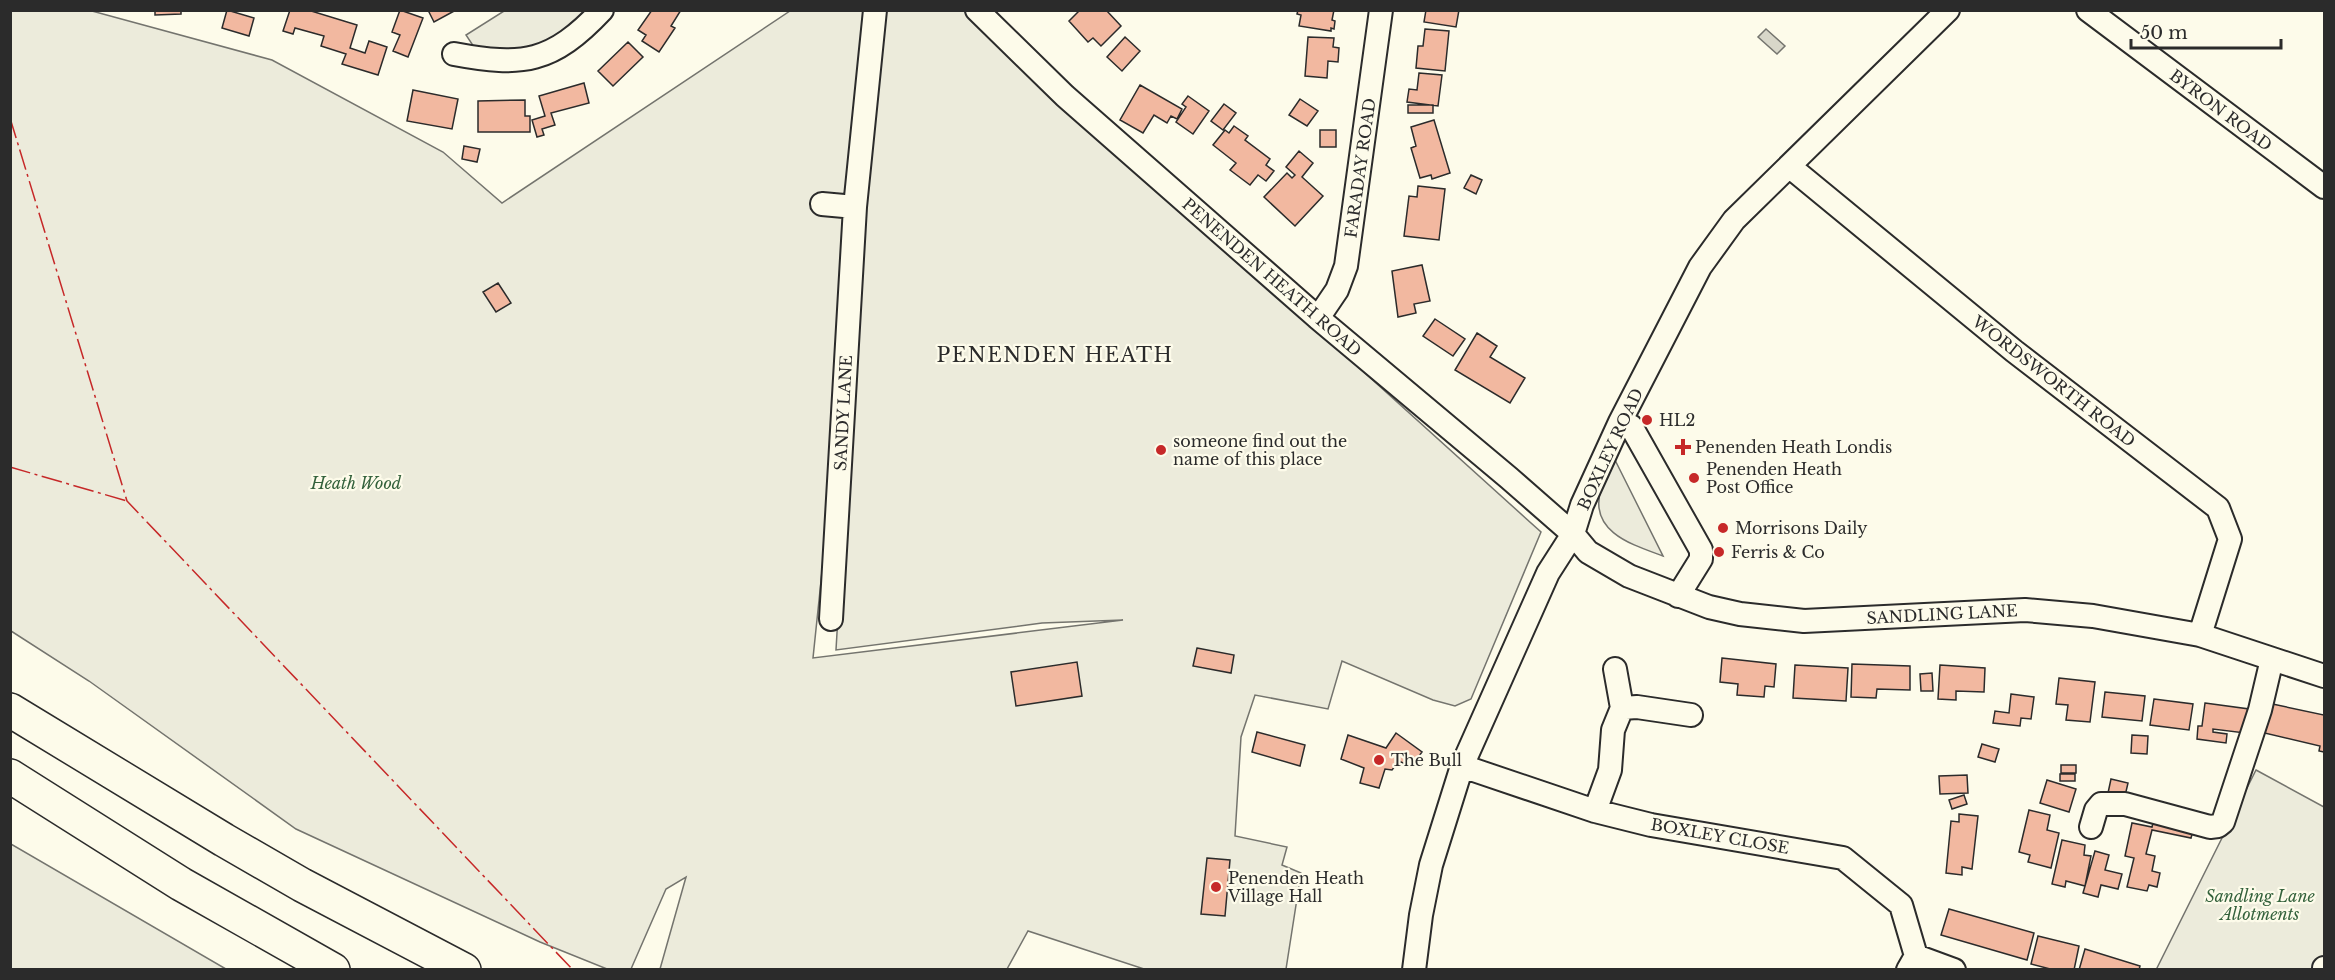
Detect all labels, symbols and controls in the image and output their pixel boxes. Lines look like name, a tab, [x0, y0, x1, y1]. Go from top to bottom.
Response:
scale bar	[2131, 12, 2281, 50]
text: 50 m	[2140, 22, 2188, 44]
street label: BYRON ROAD	[2166, 65, 2276, 155]
street label: FARADAY ROAD	[1340, 97, 1380, 239]
street label: PENENDEN HEATH ROAD	[1178, 194, 1366, 360]
street label: WORDSWORTH ROAD	[1968, 310, 2140, 451]
district label: PENENDEN HEATH	[936, 343, 1174, 367]
street label: SANDY LANE	[830, 355, 856, 471]
street label: BOXLEY ROAD	[1573, 385, 1647, 513]
place label: HL2	[1659, 410, 1695, 430]
marker: HL2	[1640, 413, 1654, 427]
place label: someone find out the name of this place	[1173, 431, 1347, 469]
place label: Penenden Heath Londis	[1695, 437, 1892, 457]
marker: Penenden Heath Londis	[1676, 440, 1690, 454]
marker: someone find out the name of this place	[1154, 443, 1168, 457]
place label: Penenden Heath Post Office	[1706, 459, 1842, 497]
marker: Penenden Heath Post Office	[1687, 471, 1701, 485]
park label: Heath Wood	[310, 473, 402, 493]
place label: Morrisons Daily	[1735, 518, 1868, 538]
marker: Morrisons Daily	[1716, 521, 1730, 535]
place label: Ferris & Co	[1731, 542, 1825, 562]
marker: Ferris & Co	[1712, 545, 1726, 559]
street label: SANDLING LANE	[1866, 600, 2018, 628]
place label: The Bull	[1391, 750, 1462, 770]
marker: The Bull	[1372, 753, 1386, 767]
street label: BOXLEY CLOSE	[1649, 814, 1791, 858]
place label: Penenden Heath Village Hall	[1227, 868, 1364, 906]
marker: Penenden Heath Village Hall	[1209, 880, 1223, 894]
park label: Sandling Lane Allotments	[2205, 886, 2315, 924]

